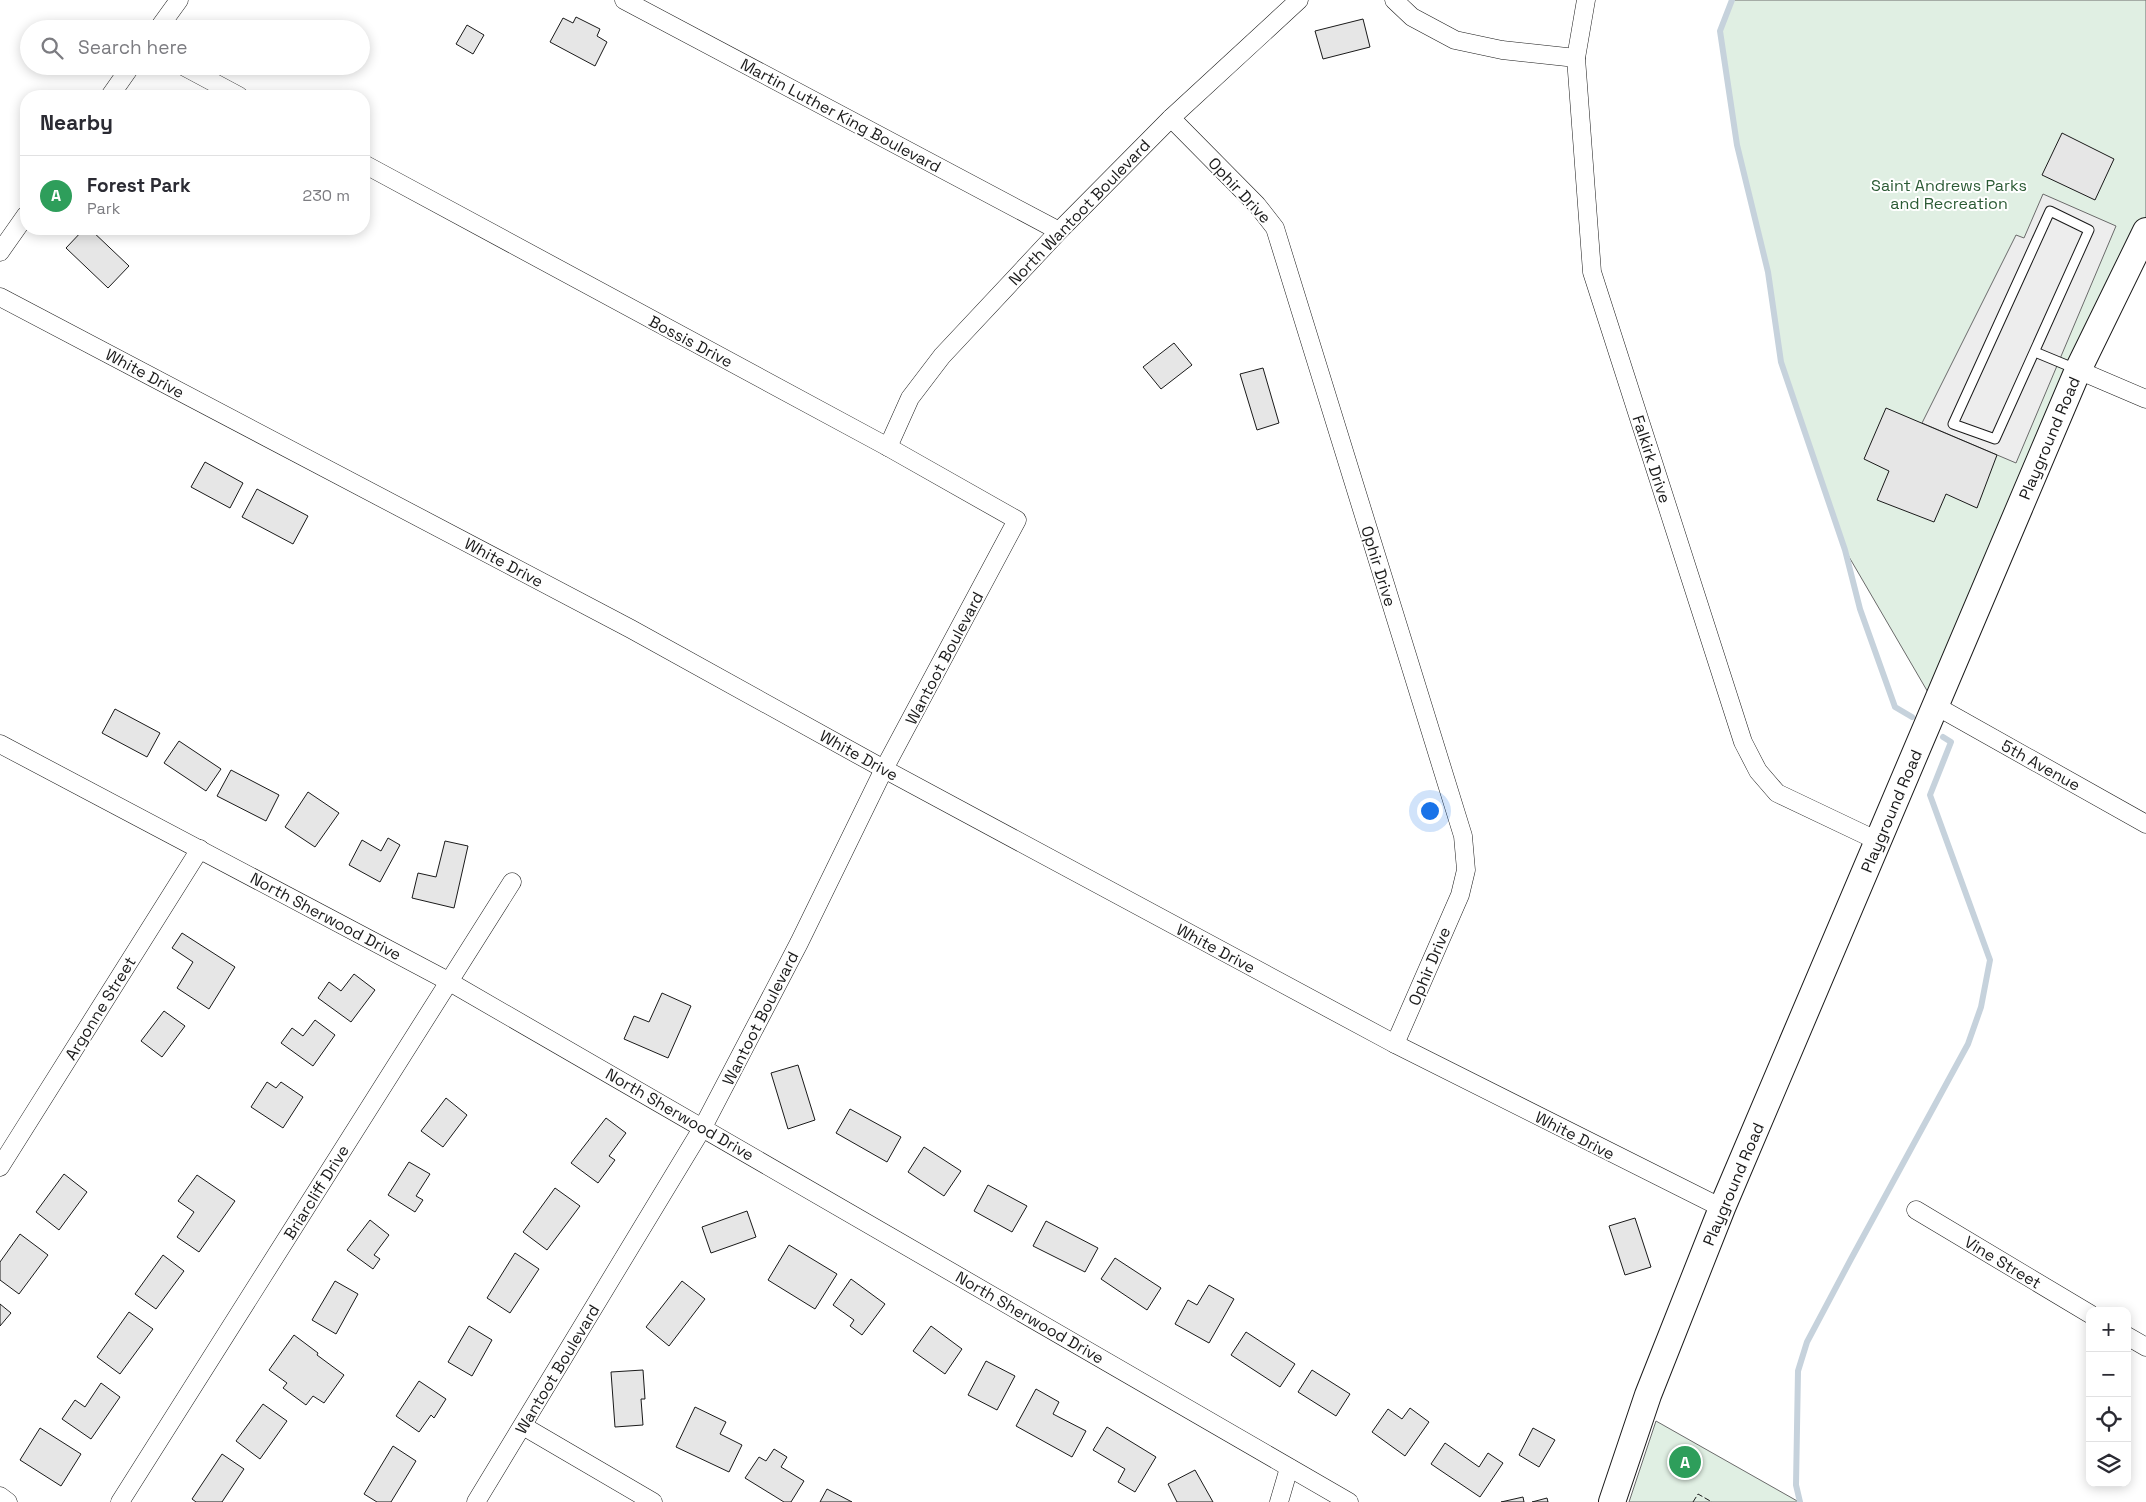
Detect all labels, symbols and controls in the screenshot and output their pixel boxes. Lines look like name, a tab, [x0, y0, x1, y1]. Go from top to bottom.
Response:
search box	[20, 20, 370, 75]
icon: search	[38, 34, 66, 62]
text: Search here	[78, 35, 188, 60]
street label: Martin Luther King Boulevard	[737, 54, 945, 177]
text: Nearby	[40, 109, 113, 136]
street label: North Wantoot Boulevard	[1004, 135, 1155, 290]
street label: Ophir Drive	[1204, 153, 1276, 228]
text: Forest Park	[87, 173, 191, 198]
park label: Saint Andrews Parks and Recreation	[1871, 175, 2027, 214]
text: A	[51, 185, 61, 206]
text: 230 m	[303, 185, 350, 206]
text: Park	[87, 198, 120, 219]
street label: Bossis Drive	[645, 311, 736, 372]
street label: White Drive	[102, 344, 188, 403]
street label: Playground Road	[2014, 374, 2085, 503]
street label: Falkirk Drive	[1627, 413, 1676, 506]
street label: Ophir Drive	[1356, 523, 1401, 609]
street label: White Drive	[461, 533, 547, 592]
street label: Wantoot Boulevard	[901, 588, 988, 728]
street label: White Drive	[816, 725, 902, 786]
street label: 5th Avenue	[1998, 735, 2084, 796]
street label: Playground Road	[1856, 747, 1927, 876]
your location	[1417, 798, 1443, 824]
street label: North Sherwood Drive	[247, 868, 405, 965]
street label: White Drive	[1173, 919, 1259, 978]
street label: Ophir Drive	[1404, 924, 1455, 1009]
street label: Wantoot Boulevard	[718, 948, 803, 1089]
street label: Argonne Street	[60, 953, 141, 1064]
street label: North Sherwood Drive	[602, 1063, 758, 1166]
street label: White Drive	[1531, 1106, 1618, 1164]
street label: Playground Road	[1698, 1120, 1769, 1249]
street label: Briarcliff Drive	[279, 1141, 354, 1243]
street label: Vine Street	[1960, 1231, 2045, 1294]
street label: North Sherwood Drive	[952, 1266, 1108, 1369]
street label: Wantoot Boulevard	[510, 1301, 604, 1438]
map controls	[2086, 1307, 2131, 1487]
button: +	[2086, 1307, 2131, 1352]
button: −	[2086, 1352, 2131, 1397]
button: locate	[2086, 1397, 2131, 1442]
button: layers	[2086, 1442, 2131, 1487]
pin: A	[1669, 1443, 1701, 1481]

